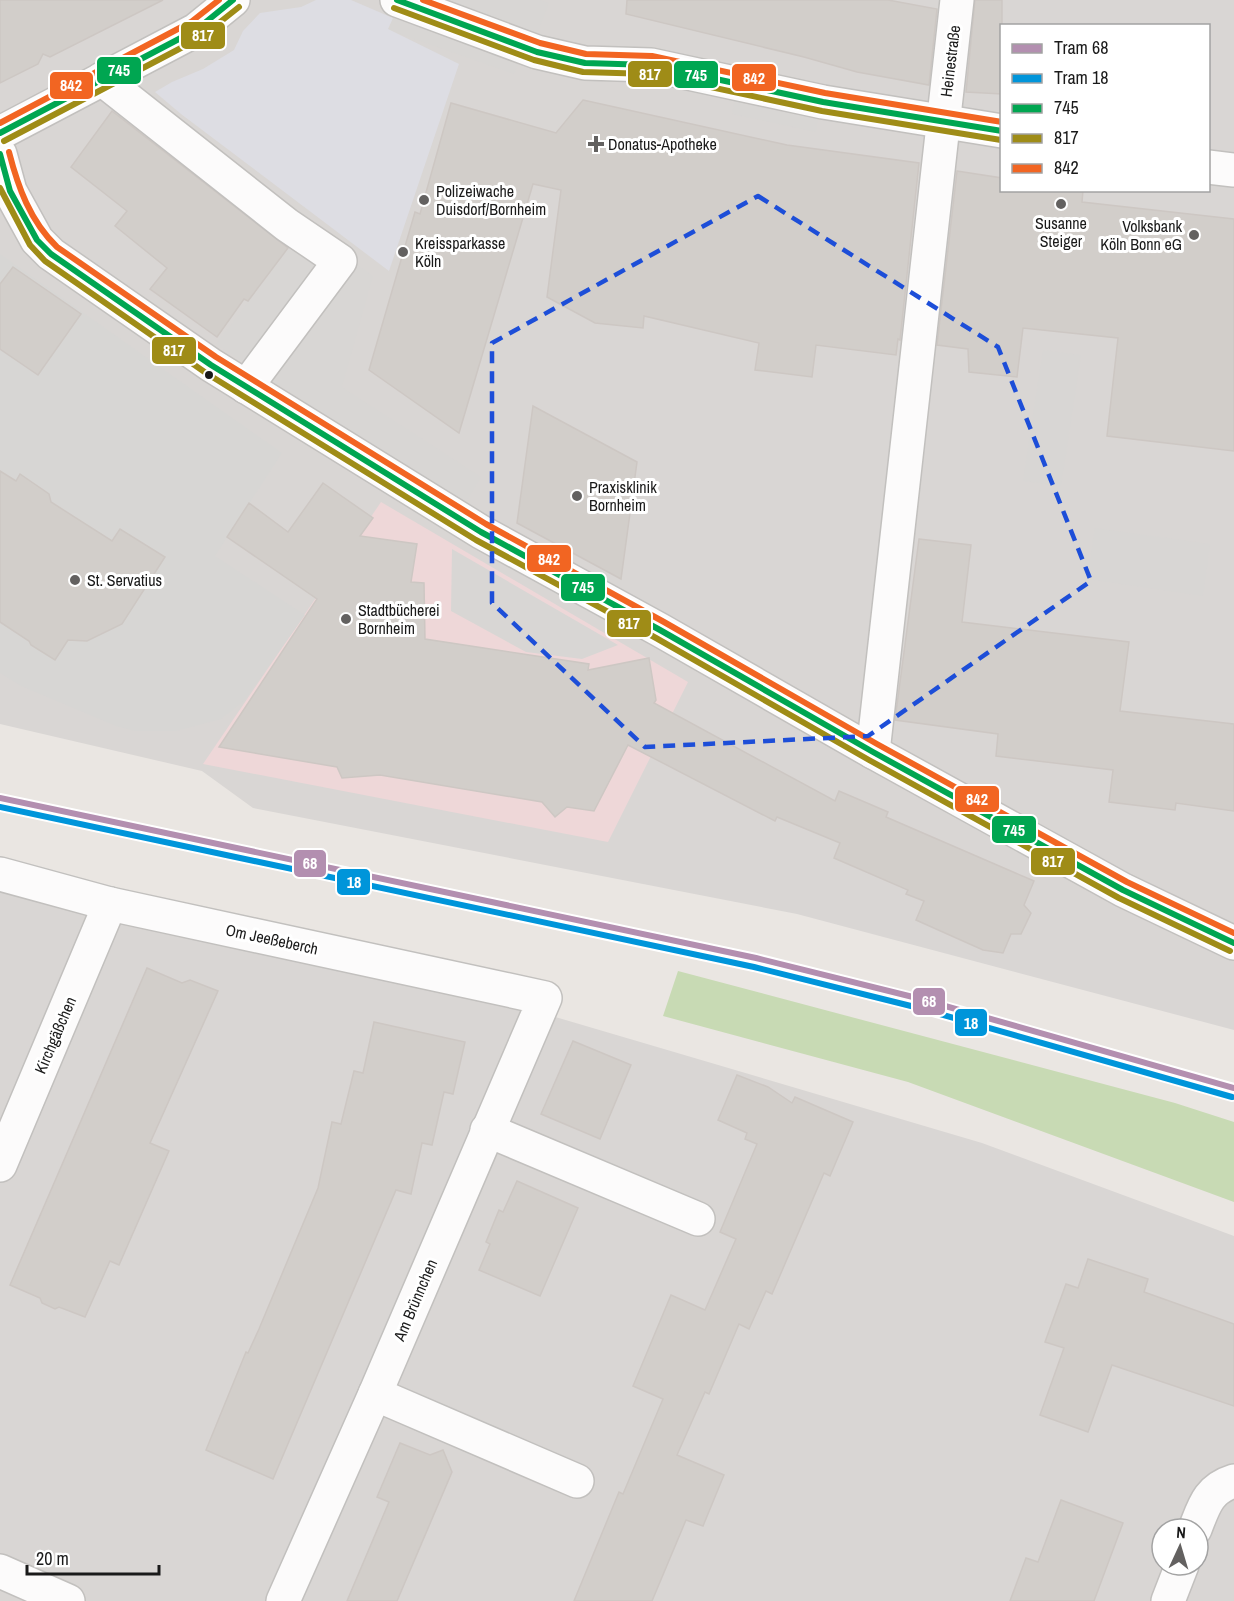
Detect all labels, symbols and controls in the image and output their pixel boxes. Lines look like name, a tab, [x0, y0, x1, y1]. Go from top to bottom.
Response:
line badge: 817	[180, 21, 226, 50]
text: 817	[192, 24, 214, 46]
street label: Heinestraße	[935, 24, 965, 98]
legend	[1000, 24, 1210, 192]
text: Tram 68	[1054, 35, 1108, 60]
line badge: 745	[96, 56, 142, 85]
text: 745	[108, 59, 130, 81]
line badge: 817	[627, 60, 673, 88]
line badge: 745	[673, 60, 719, 89]
text: 817	[639, 63, 661, 85]
line badge: 842	[731, 63, 777, 92]
text: 745	[685, 64, 707, 86]
text: Tram 18	[1054, 65, 1108, 90]
text: 842	[743, 67, 765, 89]
line badge: 842	[49, 71, 94, 100]
text: 842	[60, 74, 82, 96]
text: 745	[1054, 95, 1079, 120]
text: 817	[1054, 125, 1079, 150]
place label: Donatus-Apotheke	[608, 133, 717, 155]
marker: Donatus-Apotheke	[589, 137, 603, 151]
text: 842	[1054, 155, 1079, 180]
place label: Polizeiwache Duisdorf/Bornheim	[436, 180, 546, 220]
marker: Polizeiwache Duisdorf/Bornheim	[417, 193, 431, 207]
marker: Susanne Steiger	[1054, 197, 1068, 211]
place label: Susanne Steiger	[1035, 212, 1087, 252]
place label: Volksbank Köln Bonn eG	[1100, 215, 1182, 255]
marker: Volksbank Köln Bonn eG	[1187, 228, 1201, 242]
place label: Kreissparkasse Köln	[415, 232, 505, 272]
marker: Kreissparkasse Köln	[396, 245, 410, 259]
line badge: 817	[151, 336, 197, 365]
text: 817	[163, 339, 185, 361]
unlabelled marker	[203, 369, 215, 381]
place label: Praxisklinik Bornheim	[589, 476, 657, 516]
marker: Praxisklinik Bornheim	[570, 489, 584, 503]
line badge: 842	[526, 544, 572, 573]
text: 842	[538, 548, 560, 570]
place label: St. Servatius	[87, 569, 162, 591]
marker: St. Servatius	[68, 573, 82, 587]
line badge: 745	[560, 573, 606, 602]
text: 745	[572, 576, 594, 598]
place label: Stadtbücherei Bornheim	[358, 599, 440, 639]
line badge: 817	[606, 609, 652, 638]
marker: Stadtbücherei Bornheim	[339, 612, 353, 626]
text: 817	[618, 612, 640, 634]
line badge: 842	[954, 785, 1000, 813]
text: 842	[966, 788, 988, 810]
line badge: 745	[991, 815, 1037, 844]
text: 745	[1003, 819, 1025, 841]
line badge: 817	[1030, 847, 1076, 876]
line badge: 68	[293, 849, 327, 878]
text: 817	[1042, 850, 1064, 872]
text: 68	[303, 852, 317, 874]
line badge: 18	[336, 868, 371, 896]
text: 18	[347, 871, 361, 893]
street label: Om Jeeßeberch	[224, 918, 320, 960]
line badge: 68	[912, 987, 946, 1016]
text: 68	[922, 990, 936, 1012]
street label: Kirchgäßchen	[29, 993, 81, 1077]
line badge: 18	[954, 1008, 988, 1037]
text: 18	[964, 1012, 978, 1034]
street label: Am Brünnchen	[388, 1256, 442, 1345]
north arrow	[1150, 1517, 1210, 1577]
text: N	[1176, 1521, 1187, 1543]
scale bar	[27, 1538, 159, 1576]
text: 20 m	[36, 1546, 69, 1571]

